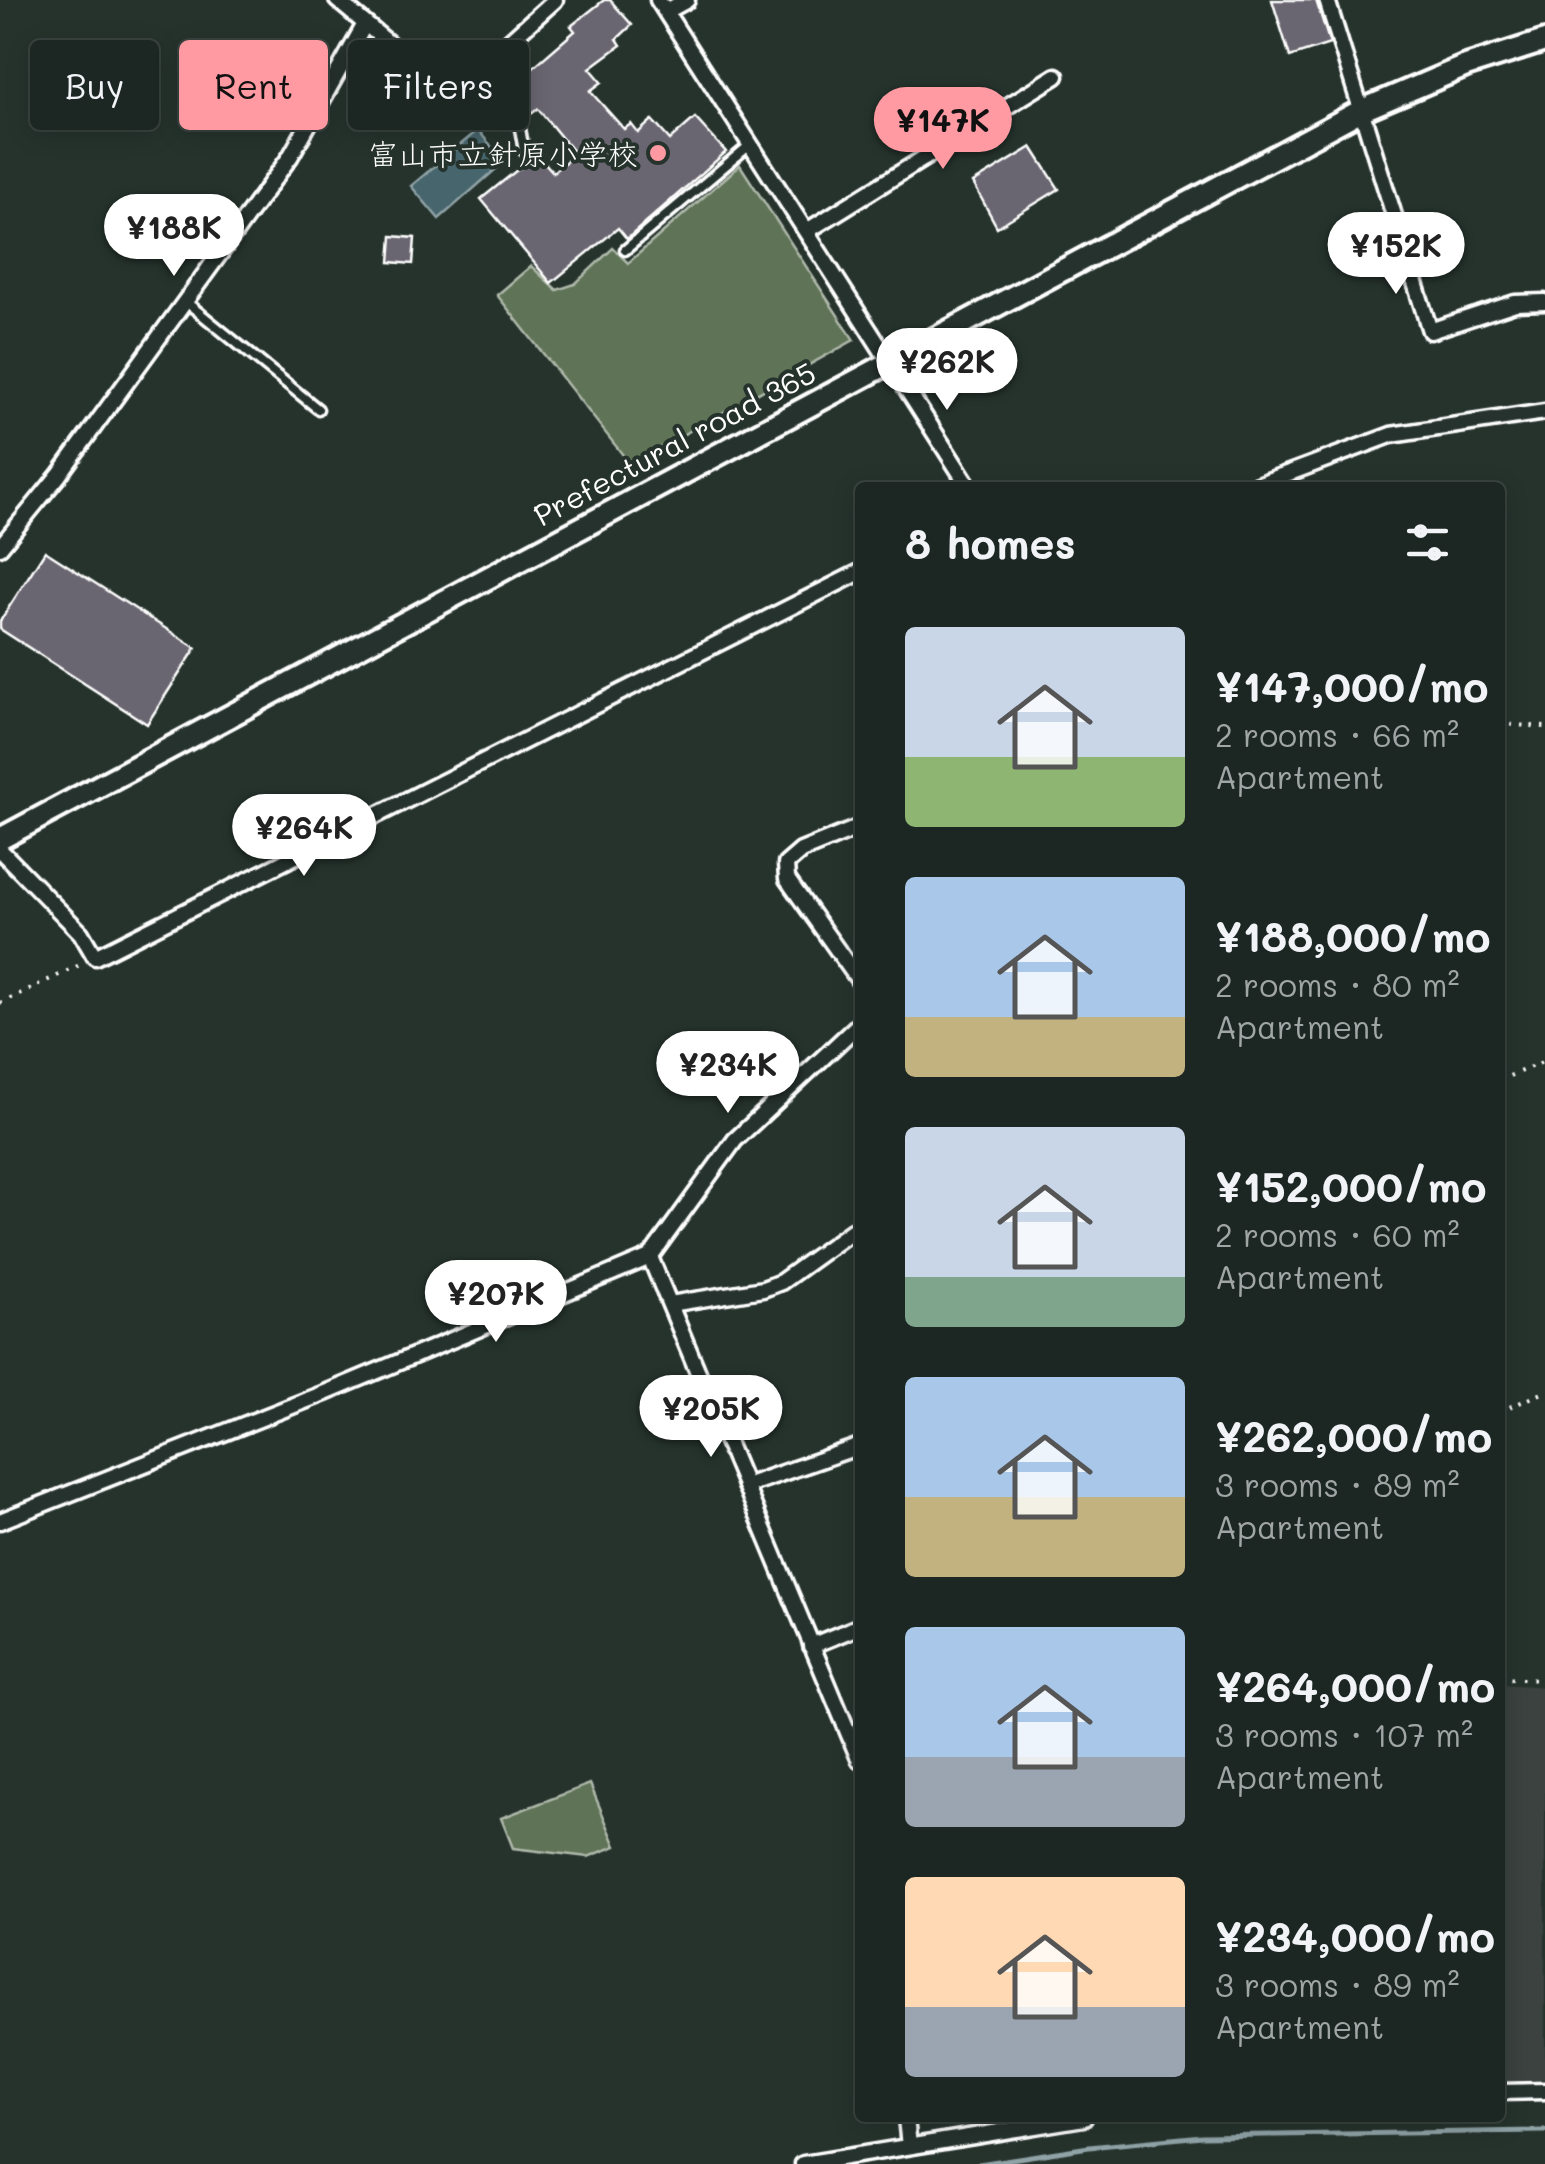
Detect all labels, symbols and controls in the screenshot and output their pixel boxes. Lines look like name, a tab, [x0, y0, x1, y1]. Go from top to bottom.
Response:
chip: Buy	[30, 40, 159, 130]
chip: Rent	[179, 40, 328, 130]
chip: Filters	[348, 40, 529, 130]
pin: ¥147K	[873, 87, 1013, 172]
text: ¥147K	[896, 98, 990, 140]
place label: 富山市立針原小学校	[368, 133, 638, 173]
marker: 富山市立針原小学校	[647, 142, 669, 164]
pin: ¥188K	[104, 194, 244, 279]
text: ¥188K	[126, 205, 222, 247]
pin: ¥152K	[1326, 212, 1466, 297]
text: ¥152K	[1350, 223, 1442, 265]
pin: ¥262K	[877, 328, 1017, 413]
text: ¥262K	[898, 339, 996, 381]
street label: Prefectural road 365	[526, 352, 822, 534]
text: 8 homes	[905, 515, 1076, 570]
icon: filters	[1400, 515, 1455, 570]
text: ¥147,000/mo	[1215, 658, 1488, 713]
icon: home	[985, 667, 1105, 787]
text: 2 rooms · 66 m²	[1215, 713, 1459, 755]
text: Apartment	[1215, 755, 1384, 797]
pin: ¥264K	[234, 794, 374, 879]
text: ¥264K	[254, 805, 354, 847]
text: ¥188,000/mo	[1215, 908, 1490, 963]
icon: home	[985, 917, 1105, 1037]
text: 2 rooms · 80 m²	[1215, 963, 1460, 1005]
text: Apartment	[1215, 1005, 1384, 1047]
pin: ¥234K	[658, 1031, 798, 1116]
text: ¥234K	[678, 1042, 778, 1084]
text: ¥152,000/mo	[1215, 1158, 1486, 1213]
icon: home	[985, 1167, 1105, 1287]
text: 2 rooms · 60 m²	[1215, 1213, 1459, 1255]
text: Apartment	[1215, 1255, 1384, 1297]
pin: ¥207K	[426, 1260, 566, 1345]
text: ¥207K	[447, 1271, 545, 1313]
pin: ¥205K	[641, 1375, 781, 1460]
text: ¥205K	[661, 1386, 761, 1428]
text: ¥262,000/mo	[1215, 1408, 1492, 1463]
icon: home	[985, 1417, 1105, 1537]
text: 3 rooms · 89 m²	[1215, 1463, 1460, 1505]
text: Apartment	[1215, 1505, 1384, 1547]
text: ¥264,000/mo	[1215, 1658, 1495, 1713]
icon: home	[985, 1667, 1105, 1787]
text: 3 rooms · 107 m²	[1215, 1713, 1473, 1755]
text: Apartment	[1215, 1755, 1384, 1797]
text: ¥234,000/mo	[1215, 1908, 1495, 1963]
icon: home	[985, 1917, 1105, 2037]
text: 3 rooms · 89 m²	[1215, 1963, 1460, 2005]
text: Apartment	[1215, 2005, 1384, 2047]

